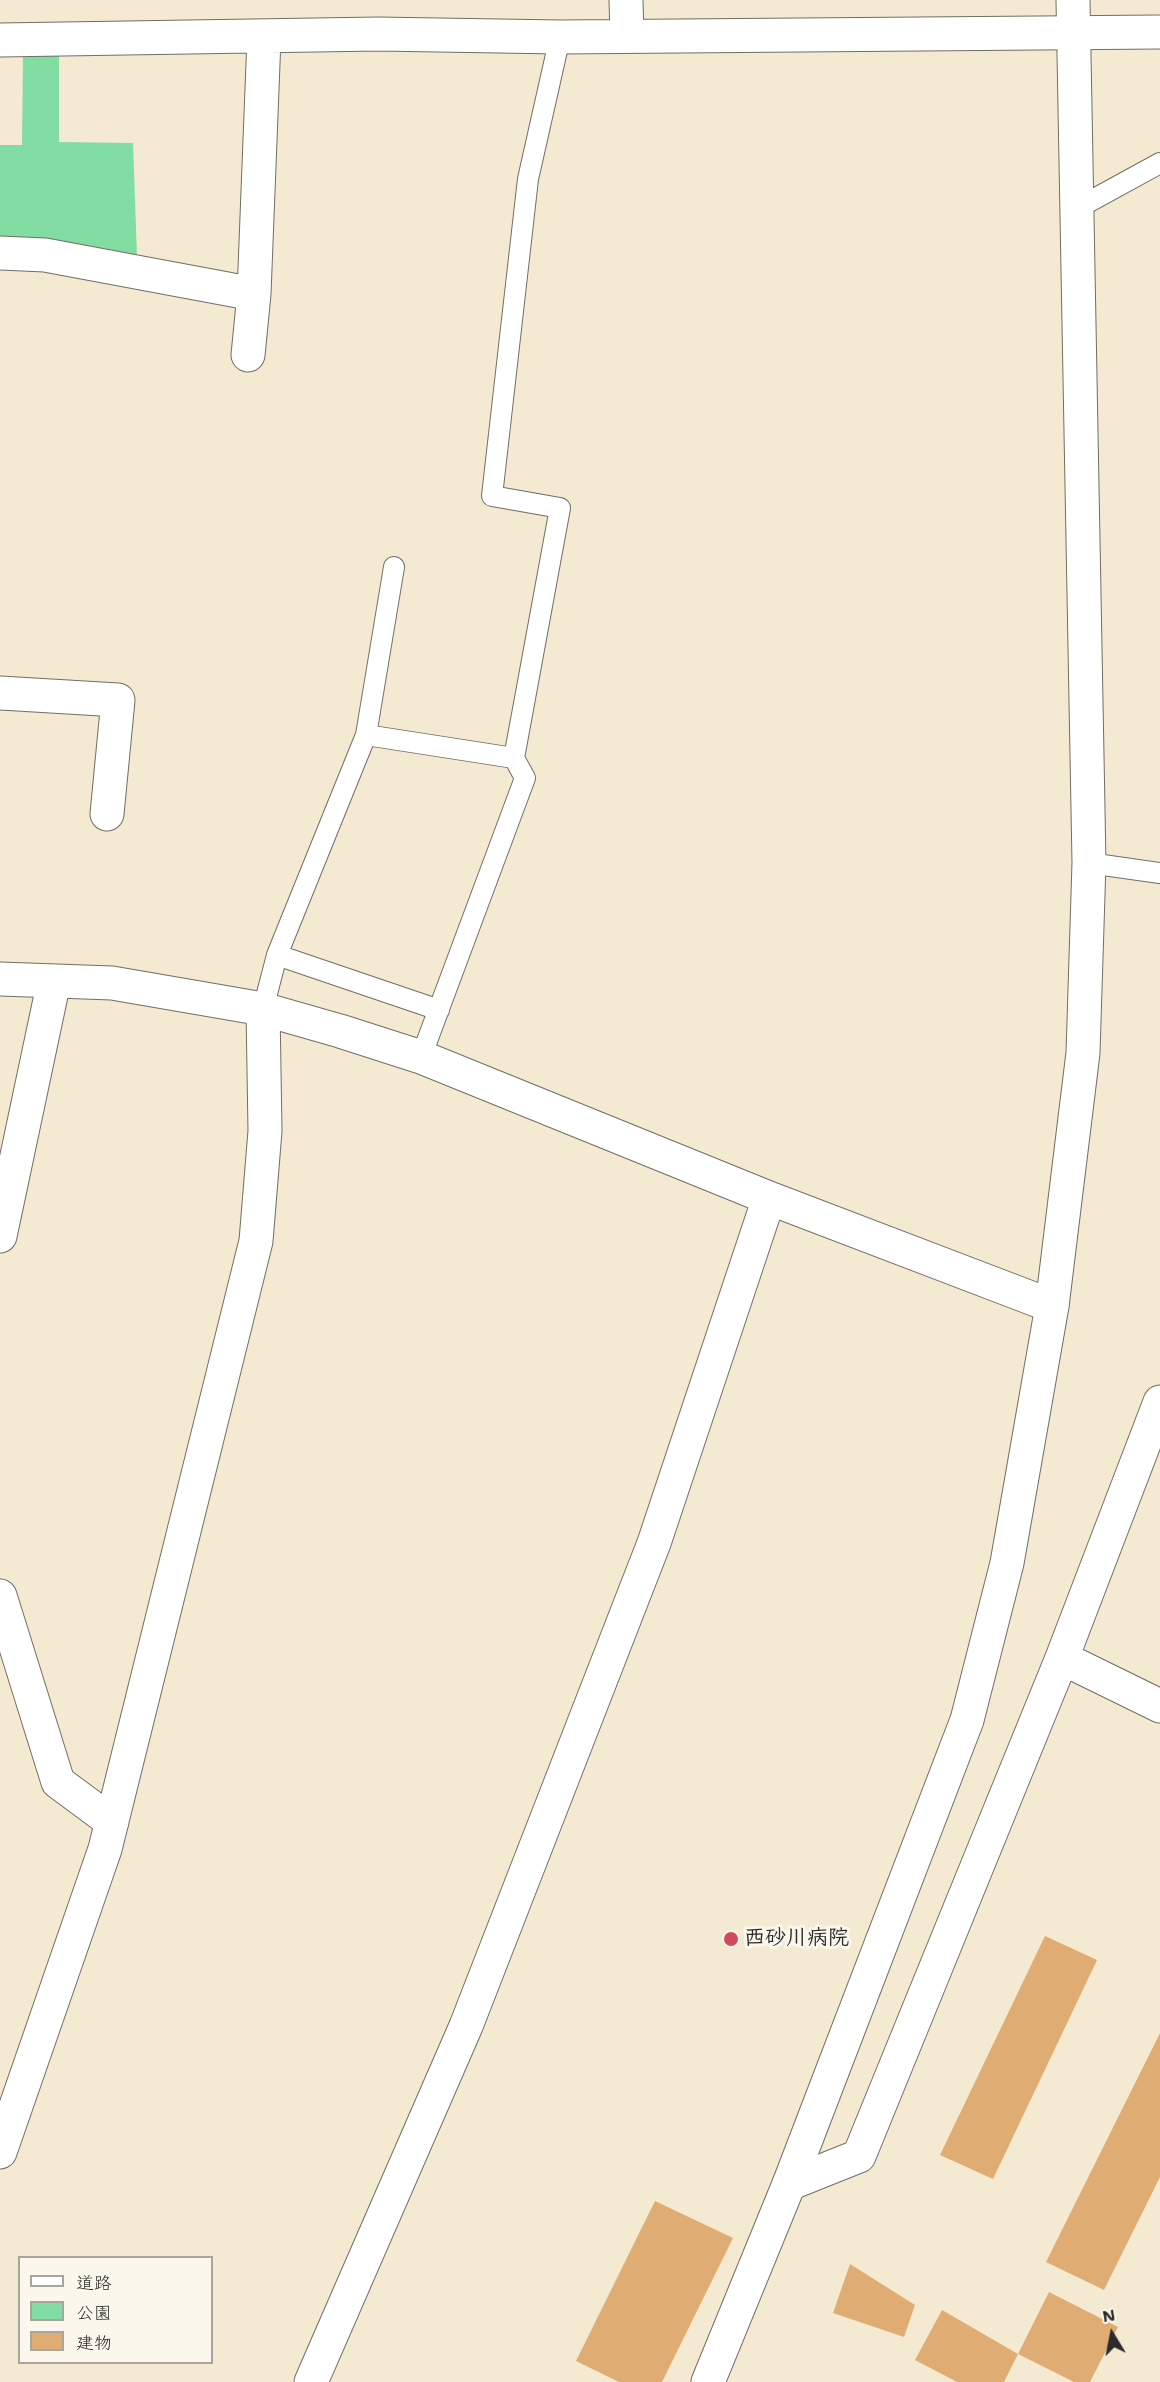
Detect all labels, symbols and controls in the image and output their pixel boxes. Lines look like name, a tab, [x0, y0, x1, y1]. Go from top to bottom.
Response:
place label: 西砂川病院	[744, 1926, 849, 1952]
marker: 西砂川病院	[722, 1930, 740, 1948]
legend	[18, 2256, 213, 2364]
text: 道路	[76, 2271, 112, 2295]
text: 公園	[76, 2301, 112, 2325]
north arrow	[1082, 2304, 1142, 2364]
text: N	[1101, 2304, 1117, 2327]
text: 建物	[76, 2331, 112, 2355]

